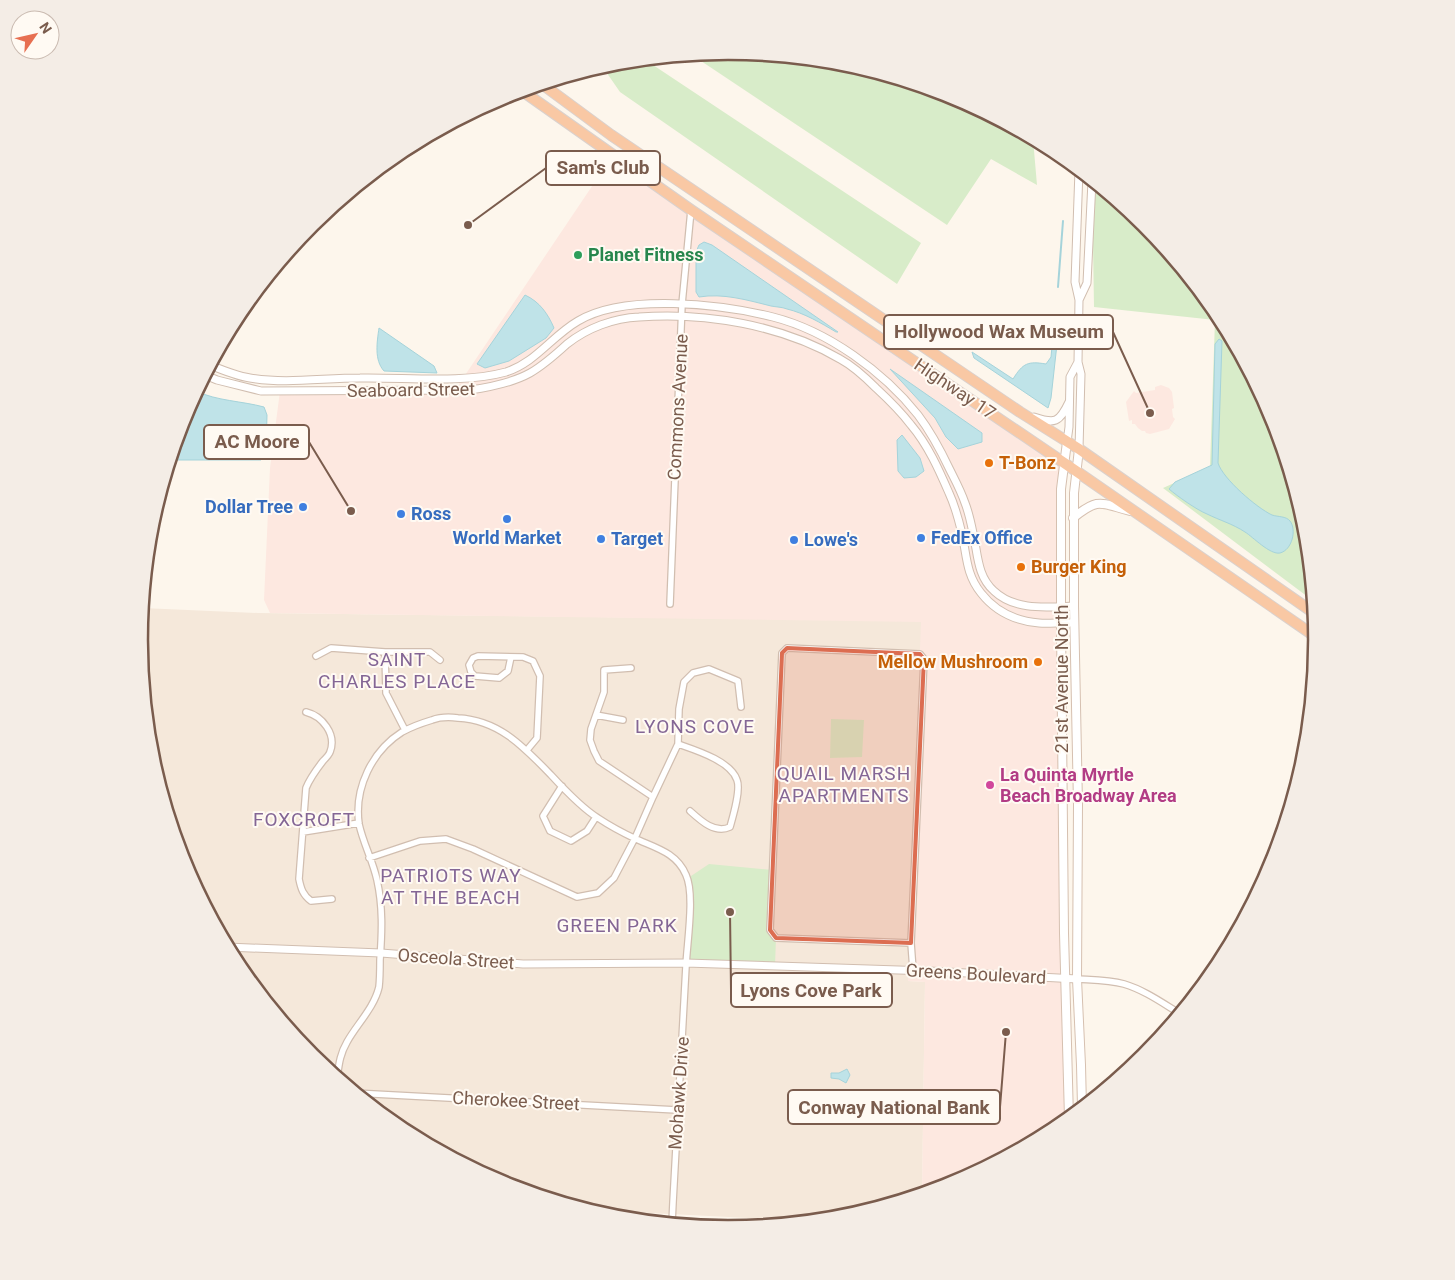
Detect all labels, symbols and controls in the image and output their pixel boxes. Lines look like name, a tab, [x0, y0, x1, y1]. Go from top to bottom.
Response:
north arrow	[10, 10, 60, 60]
text: N	[36, 19, 55, 36]
callout: Sam's Club	[546, 151, 660, 185]
text: Sam's Club	[556, 156, 650, 179]
place label: Planet Fitness	[588, 244, 703, 265]
marker: Planet Fitness	[572, 249, 584, 261]
callout: Hollywood Wax Museum	[884, 315, 1113, 349]
text: Hollywood Wax Museum	[894, 320, 1104, 343]
street label: Commons Avenue	[663, 333, 692, 481]
street label: Highway 17	[911, 354, 1000, 423]
street label: Seaboard Street	[347, 378, 475, 401]
callout: AC Moore	[204, 425, 309, 459]
text: AC Moore	[215, 430, 299, 453]
place label: T-Bonz	[999, 452, 1056, 473]
marker: T-Bonz	[983, 457, 995, 469]
place label: Dollar Tree	[205, 496, 293, 517]
marker: Dollar Tree	[297, 501, 309, 513]
place label: Ross	[411, 503, 451, 524]
marker: Ross	[395, 508, 407, 520]
marker: World Market	[501, 513, 513, 525]
place label: World Market	[453, 527, 561, 548]
place label: FedEx Office	[931, 527, 1033, 548]
place label: Target	[611, 528, 663, 549]
place label: Lowe's	[804, 529, 858, 550]
marker: FedEx Office	[915, 532, 927, 544]
marker: Target	[595, 533, 607, 545]
marker: Lowe's	[788, 534, 800, 546]
place label: Burger King	[1031, 556, 1127, 577]
marker: Burger King	[1015, 561, 1027, 573]
street label: 21st Avenue North	[1051, 605, 1072, 753]
district label: SAINT CHARLES PLACE	[318, 648, 476, 693]
place label: Mellow Mushroom	[878, 651, 1028, 672]
marker: Mellow Mushroom	[1032, 656, 1044, 668]
district label: LYONS COVE	[635, 715, 755, 738]
district label: QUAIL MARSH APARTMENTS	[777, 762, 911, 807]
place label: La Quinta Myrtle Beach Broadway Area	[1000, 764, 1177, 806]
marker: La Quinta Myrtle Beach Broadway Area	[984, 779, 996, 791]
district label: FOXCROFT	[253, 808, 355, 831]
district label: PATRIOTS WAY AT THE BEACH	[380, 864, 522, 909]
district label: GREEN PARK	[556, 914, 678, 937]
street label: Osceola Street	[397, 944, 515, 973]
street label: Greens Boulevard	[905, 959, 1047, 988]
callout: Lyons Cove Park	[731, 973, 892, 1007]
text: Lyons Cove Park	[740, 979, 883, 1002]
street label: Mohawk Drive	[664, 1036, 693, 1150]
street label: Cherokee Street	[452, 1087, 580, 1114]
callout: Conway National Bank	[788, 1090, 1000, 1124]
text: Conway National Bank	[798, 1096, 991, 1119]

